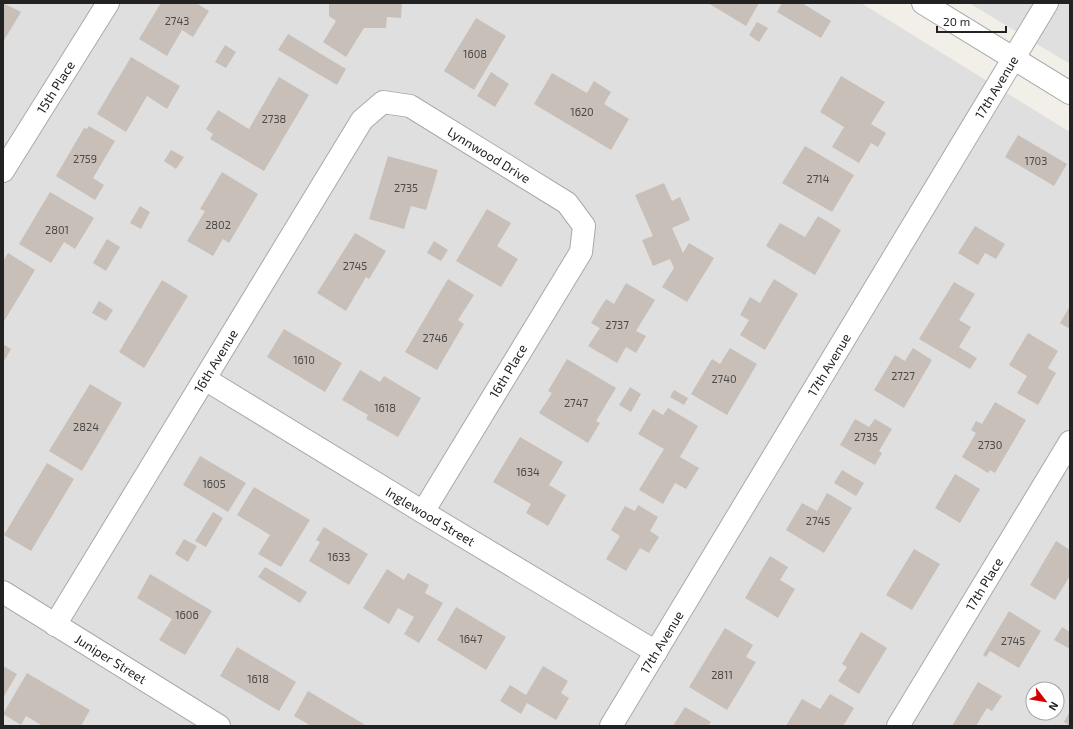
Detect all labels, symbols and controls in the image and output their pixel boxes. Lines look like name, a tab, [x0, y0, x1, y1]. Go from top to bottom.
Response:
scale bar	[937, 8, 1006, 34]
house number: 2743	[165, 14, 189, 27]
text: 20 m	[943, 14, 970, 28]
house number: 1608	[463, 47, 487, 60]
street label: 17th Avenue	[971, 53, 1021, 122]
street label: 15th Place	[33, 58, 78, 117]
house number: 1620	[570, 105, 594, 118]
house number: 2738	[262, 112, 286, 125]
street label: Lynnwood Drive	[445, 123, 534, 187]
house number: 2759	[73, 152, 97, 165]
house number: 1703	[1025, 154, 1047, 167]
house number: 2714	[807, 172, 830, 185]
house number: 2735	[394, 181, 418, 194]
house number: 2802	[205, 218, 231, 231]
house number: 2801	[45, 223, 69, 236]
house number: 2745	[343, 259, 367, 272]
house number: 2737	[605, 318, 629, 331]
street label: 16th Avenue	[190, 326, 241, 396]
street label: 17th Avenue	[804, 330, 854, 399]
house number: 2746	[423, 331, 447, 344]
street label: 16th Place	[486, 341, 530, 401]
house number: 1610	[293, 353, 315, 366]
house number: 2727	[891, 369, 915, 382]
house number: 2740	[711, 372, 737, 385]
house number: 2747	[564, 396, 588, 409]
house number: 1618	[374, 401, 396, 414]
house number: 2824	[73, 420, 99, 433]
house number: 2735	[854, 430, 878, 443]
house number: 2730	[978, 438, 1002, 451]
house number: 1634	[516, 465, 540, 478]
house number: 1605	[202, 477, 226, 490]
street label: Inglewood Street	[383, 483, 478, 549]
house number: 2745	[806, 514, 830, 527]
house number: 1633	[328, 550, 350, 563]
street label: 17th Place	[962, 555, 1006, 613]
house number: 1606	[175, 608, 199, 621]
street label: 17th Avenue	[637, 608, 687, 676]
street label: Juniper Street	[72, 631, 150, 687]
house number: 1647	[459, 632, 483, 645]
house number: 2745	[1001, 634, 1025, 647]
house number: 2811	[711, 668, 733, 681]
house number: 1618	[247, 672, 269, 685]
north arrow	[1025, 681, 1065, 721]
text: N	[1046, 700, 1062, 713]

